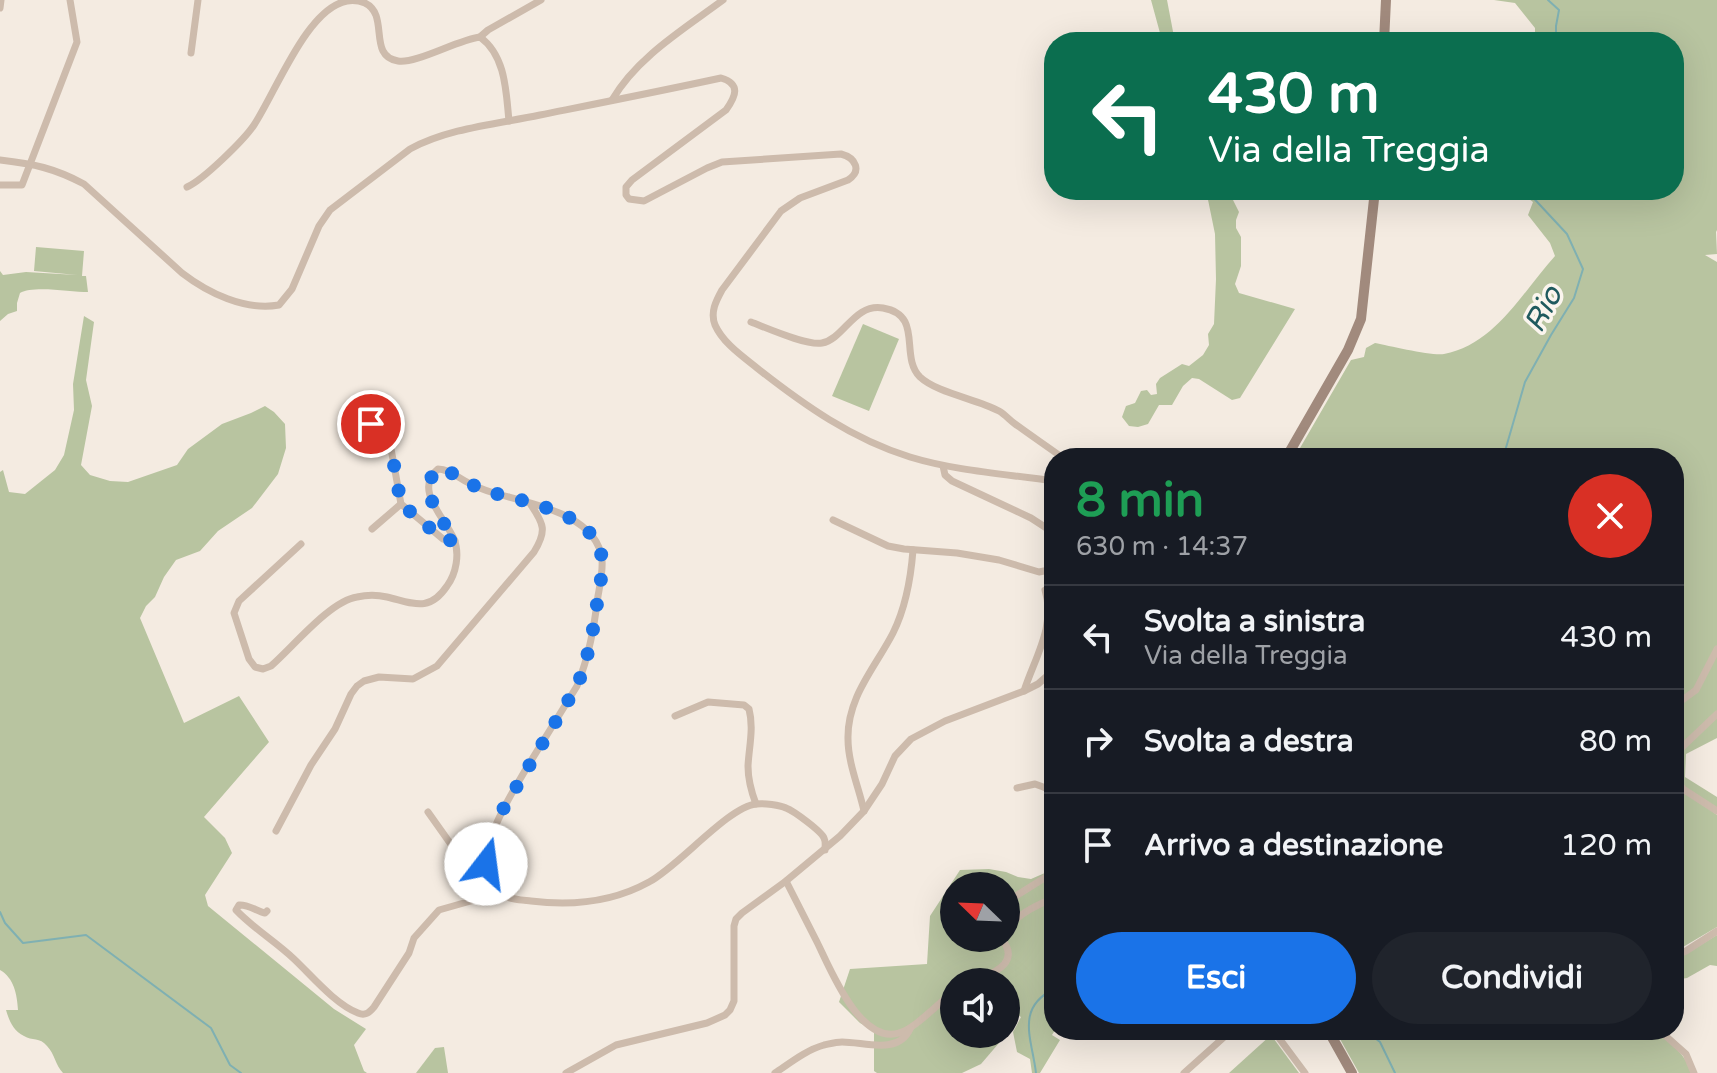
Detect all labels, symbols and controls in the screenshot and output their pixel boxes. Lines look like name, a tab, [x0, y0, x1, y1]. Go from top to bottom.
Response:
text: 430 m	[1208, 61, 1379, 128]
icon: left	[1076, 64, 1180, 168]
text: Via della Treggia	[1208, 129, 1490, 172]
water label: Rio	[1516, 278, 1572, 339]
pin	[337, 390, 405, 458]
icon: arrive	[349, 402, 393, 446]
text: 8 min	[1076, 472, 1204, 530]
button: close	[1568, 474, 1652, 558]
text: 630 m · 14:37	[1076, 531, 1248, 562]
text: Svolta a sinistra	[1144, 603, 1365, 640]
icon: left	[1076, 615, 1120, 659]
text: 430 m	[1560, 619, 1652, 656]
text: Via della Treggia	[1144, 640, 1348, 671]
icon: right	[1076, 719, 1120, 763]
text: Svolta a destra	[1144, 723, 1354, 760]
text: 80 m	[1579, 723, 1652, 760]
position arrow	[444, 822, 528, 906]
icon: arrive	[1076, 823, 1120, 867]
text: Arrivo a destinazione	[1144, 827, 1443, 864]
text: 120 m	[1560, 827, 1652, 864]
north arrow	[940, 872, 1020, 952]
map controls	[940, 872, 1020, 1048]
button: Esci	[1076, 932, 1356, 1024]
button: Condividi	[1372, 932, 1652, 1024]
button: sound	[940, 968, 1020, 1048]

